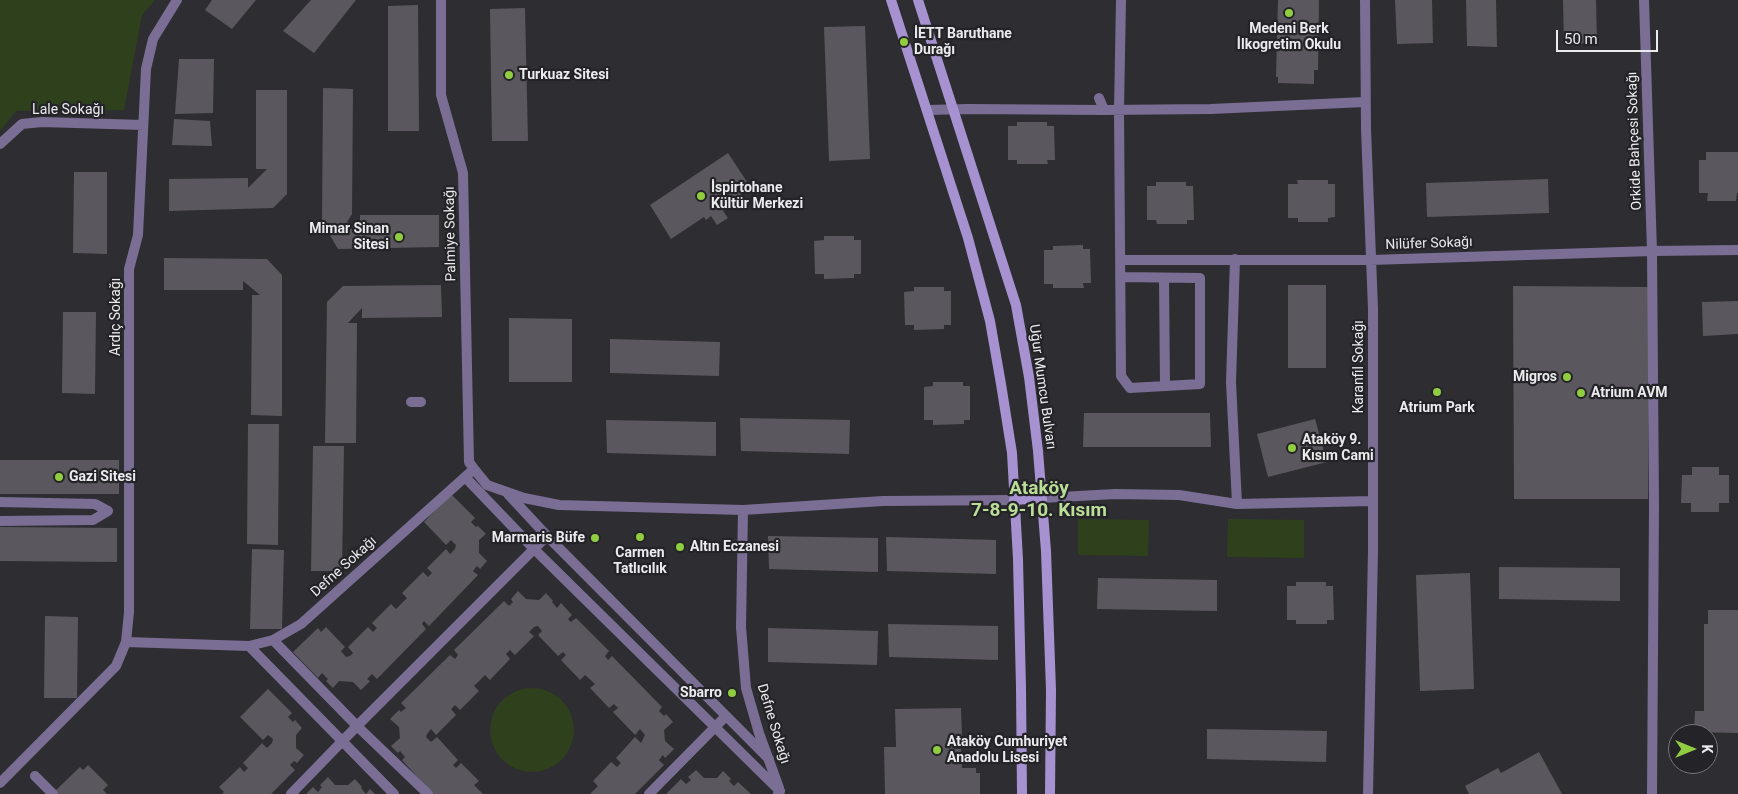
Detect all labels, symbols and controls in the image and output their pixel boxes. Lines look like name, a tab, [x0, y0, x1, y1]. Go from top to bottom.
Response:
marker: Medeni Berk İlkogretim Okulu	[1283, 7, 1295, 19]
scale bar	[1558, 20, 1660, 52]
place label: Medeni Berk İlkogretim Okulu	[1237, 21, 1341, 54]
place label: İETT Baruthane Durağı	[914, 26, 1012, 58]
text: 50 m	[1564, 30, 1598, 48]
marker: İETT Baruthane Durağı	[898, 36, 910, 48]
place label: Turkuaz Sitesi	[519, 67, 609, 83]
marker: Turkuaz Sitesi	[503, 69, 515, 81]
street label: Orkide Bahçesi Sokağı	[1624, 71, 1646, 211]
street label: Lale Sokağı	[32, 102, 104, 118]
place label: İspirtohane Kültür Merkezi	[711, 180, 803, 212]
street label: Palmiye Sokağı	[442, 186, 460, 282]
marker: İspirtohane Kültür Merkezi	[695, 190, 707, 202]
place label: Mimar Sinan Sitesi	[309, 221, 389, 253]
marker: Mimar Sinan Sitesi	[393, 231, 405, 243]
street label: Nilüfer Sokağı	[1385, 234, 1473, 254]
street label: Ardıç Sokağı	[108, 278, 124, 356]
street label: Karanfil Sokağı	[1351, 320, 1367, 414]
street label: Uğur Mumcu Bulvarı	[1025, 323, 1059, 451]
place label: Migros	[1513, 369, 1557, 385]
marker: Migros	[1561, 371, 1573, 383]
place label: Atrium AVM	[1591, 385, 1668, 401]
marker: Atrium Park	[1431, 386, 1443, 398]
marker: Atrium AVM	[1575, 387, 1587, 399]
place label: Atrium Park	[1399, 400, 1475, 416]
place label: Ataköy 9. Kısım Cami	[1302, 432, 1374, 464]
marker: Ataköy 9. Kısım Cami	[1286, 442, 1298, 454]
place label: Gazi Sitesi	[69, 469, 136, 485]
marker: Gazi Sitesi	[53, 471, 65, 483]
district label: Ataköy 7-8-9-10. Kısım	[971, 478, 1107, 522]
place label: Marmaris Büfe	[492, 530, 585, 546]
marker: Carmen Tatlıcılık	[634, 531, 646, 543]
marker: Marmaris Büfe	[589, 532, 601, 544]
street label: Defne Sokağı	[308, 533, 380, 601]
place label: Altın Eczanesi	[690, 539, 779, 555]
marker: Altın Eczanesi	[674, 541, 686, 553]
place label: Carmen Tatlıcılık	[613, 545, 667, 578]
street label: Defne Sokağı	[753, 682, 793, 766]
place label: Sbarro	[680, 685, 722, 701]
marker: Sbarro	[726, 687, 738, 699]
north arrow	[1668, 724, 1718, 774]
place label: Ataköy Cumhuriyet Anadolu Lisesi	[947, 734, 1067, 766]
marker: Ataköy Cumhuriyet Anadolu Lisesi	[931, 744, 943, 756]
text: K	[1699, 745, 1715, 753]

